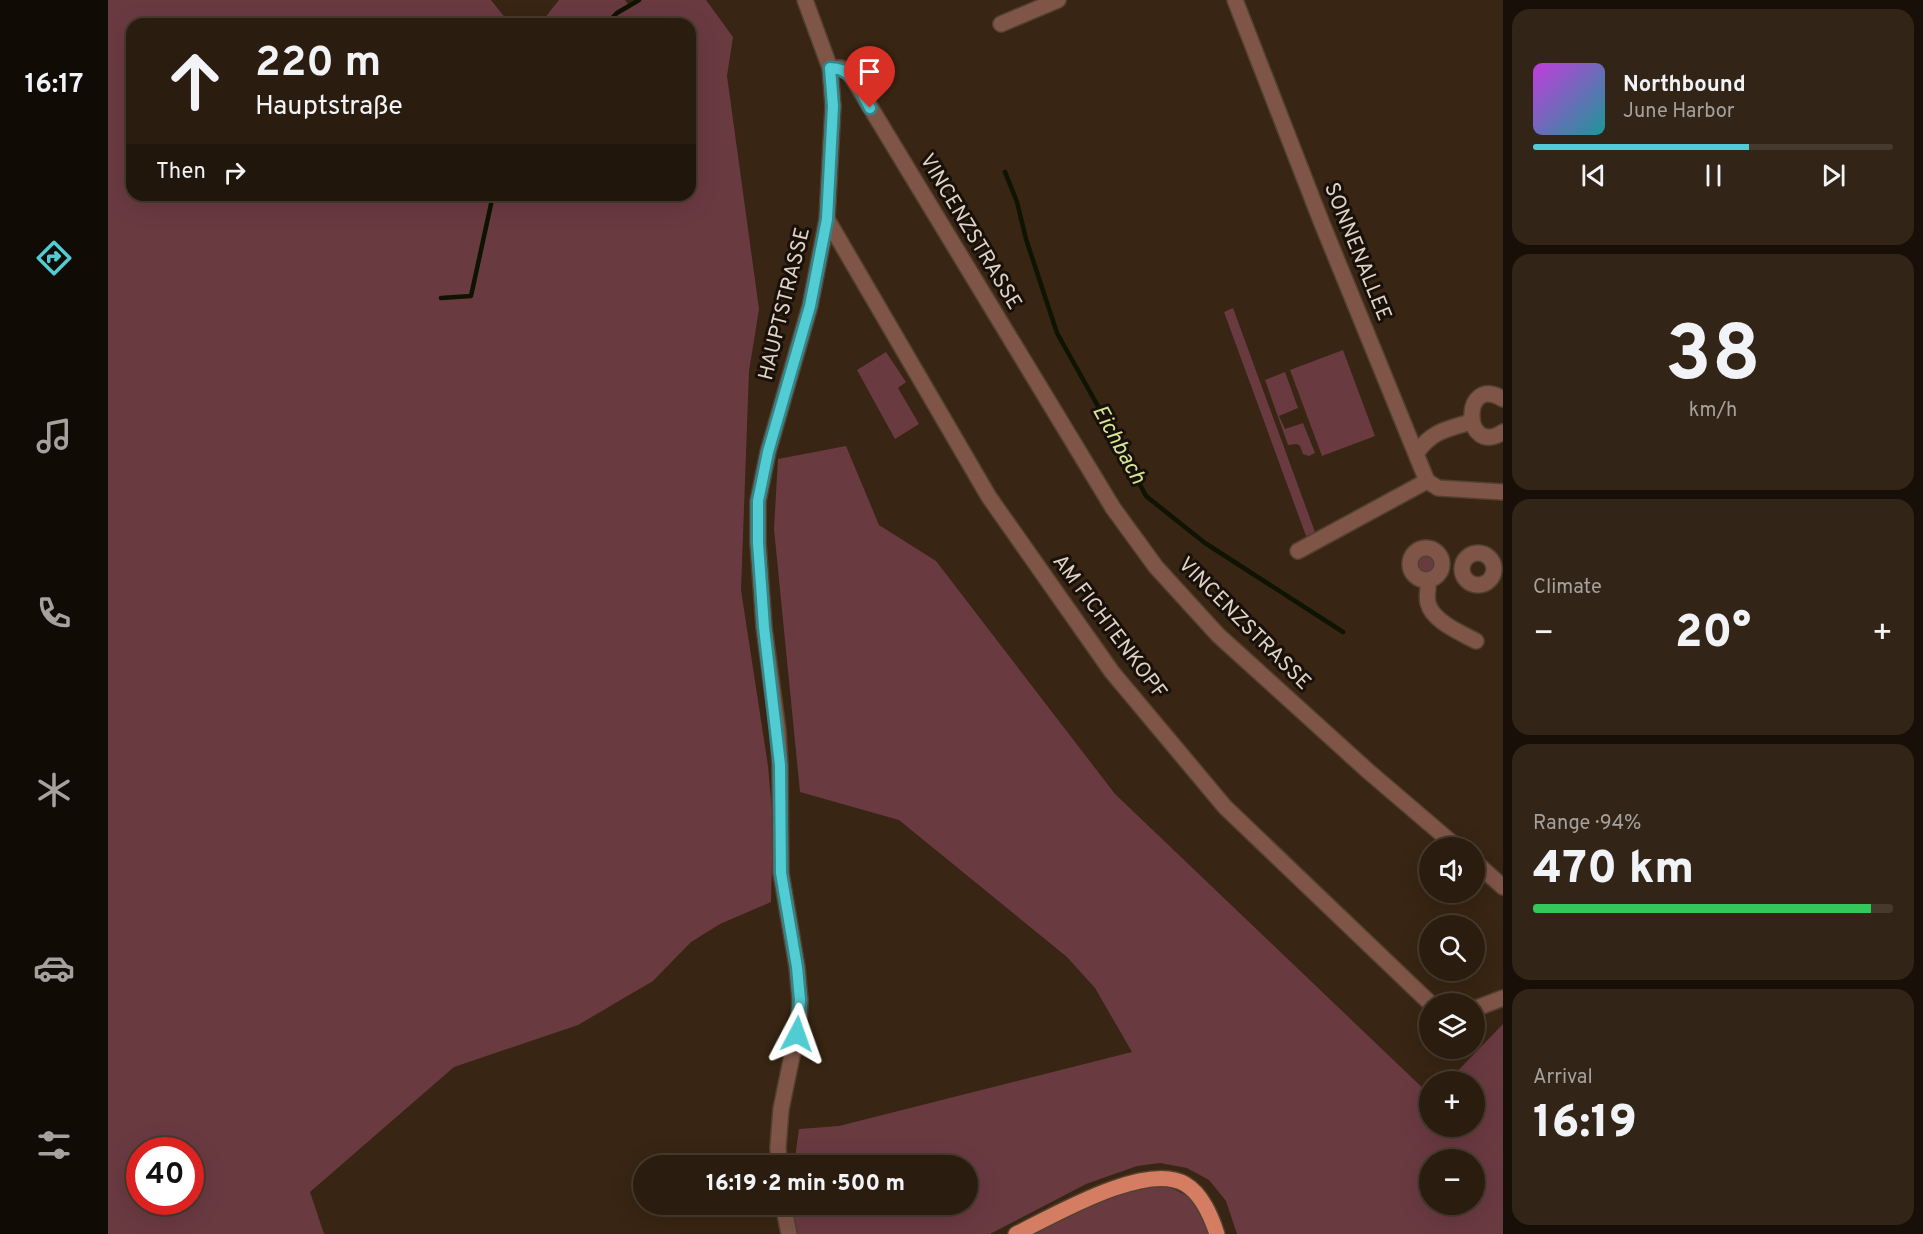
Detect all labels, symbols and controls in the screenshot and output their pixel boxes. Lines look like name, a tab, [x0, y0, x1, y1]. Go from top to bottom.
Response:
text: 220 m	[255, 38, 381, 91]
icon: ahead	[156, 42, 234, 120]
pin	[844, 46, 895, 108]
icon: arrive	[853, 55, 886, 88]
text: 16:17	[24, 68, 84, 102]
text: Northbound	[1623, 72, 1746, 99]
text: Hauptstraße	[255, 90, 403, 124]
text: June Harbor	[1623, 99, 1735, 125]
street label: VINCENZSTRASSE	[913, 149, 1027, 315]
icon: right	[218, 156, 251, 189]
text: Then	[156, 159, 206, 186]
icon: previous	[1577, 159, 1610, 192]
icon: pause	[1697, 159, 1730, 192]
icon: next	[1817, 159, 1850, 192]
street label: SONNENALLEE	[1317, 179, 1397, 325]
street label: HAUPTSTRASSE	[753, 225, 817, 383]
icon: directions	[33, 237, 75, 279]
text: 38	[1665, 309, 1761, 408]
text: km/h	[1689, 398, 1737, 424]
water label: Eichbach	[1085, 401, 1151, 489]
icon: music	[33, 415, 75, 457]
street label: AM FICHTENKOPF	[1046, 549, 1172, 705]
street label: VINCENZSTRASSE	[1172, 552, 1316, 696]
text: Climate	[1533, 575, 1602, 601]
icon: phone	[33, 592, 75, 634]
text: 20°	[1675, 606, 1751, 663]
text: −	[1533, 614, 1554, 656]
text: +	[1872, 614, 1893, 656]
icon: climate	[33, 769, 75, 811]
text: Range · 94%	[1533, 811, 1642, 837]
map controls	[1419, 837, 1485, 1215]
button: sound	[1419, 837, 1485, 903]
text: 470 km	[1533, 842, 1694, 899]
button: search	[1419, 915, 1485, 981]
icon: car	[33, 947, 75, 989]
button: layers	[1419, 993, 1485, 1059]
position arrow	[765, 1002, 829, 1066]
text: Arrival	[1533, 1065, 1593, 1091]
button: +	[1419, 1071, 1485, 1137]
text: 16:19	[1533, 1096, 1637, 1153]
icon: filters	[33, 1124, 75, 1166]
speed limit sign: 40	[126, 1137, 204, 1215]
button: −	[1419, 1149, 1485, 1215]
text: 16:19 · 2 min · 500 m	[706, 1171, 905, 1198]

